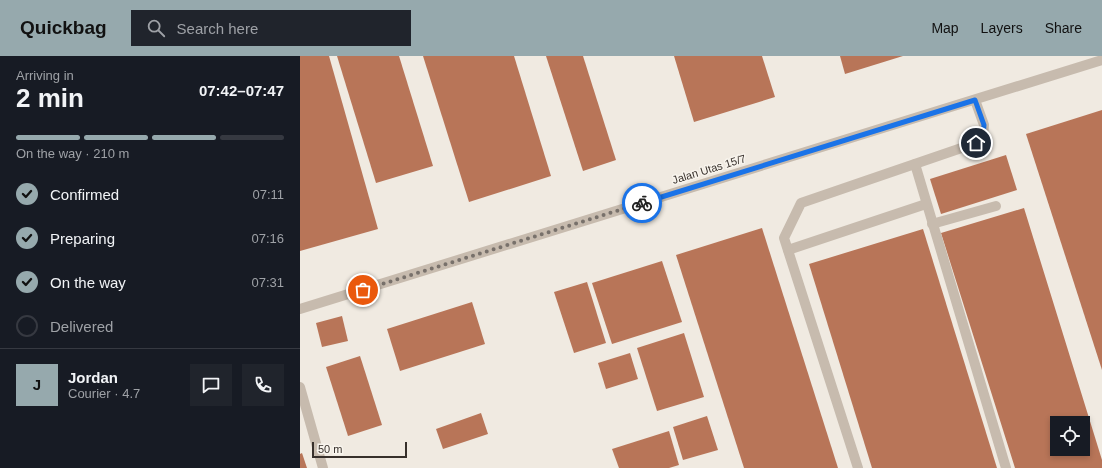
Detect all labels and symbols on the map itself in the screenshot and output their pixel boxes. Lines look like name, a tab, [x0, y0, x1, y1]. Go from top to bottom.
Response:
pin	[959, 126, 993, 160]
street label: Jalan Utas 15/7	[671, 152, 747, 186]
courier	[622, 183, 662, 223]
pin	[346, 273, 380, 307]
scale bar	[312, 440, 407, 459]

